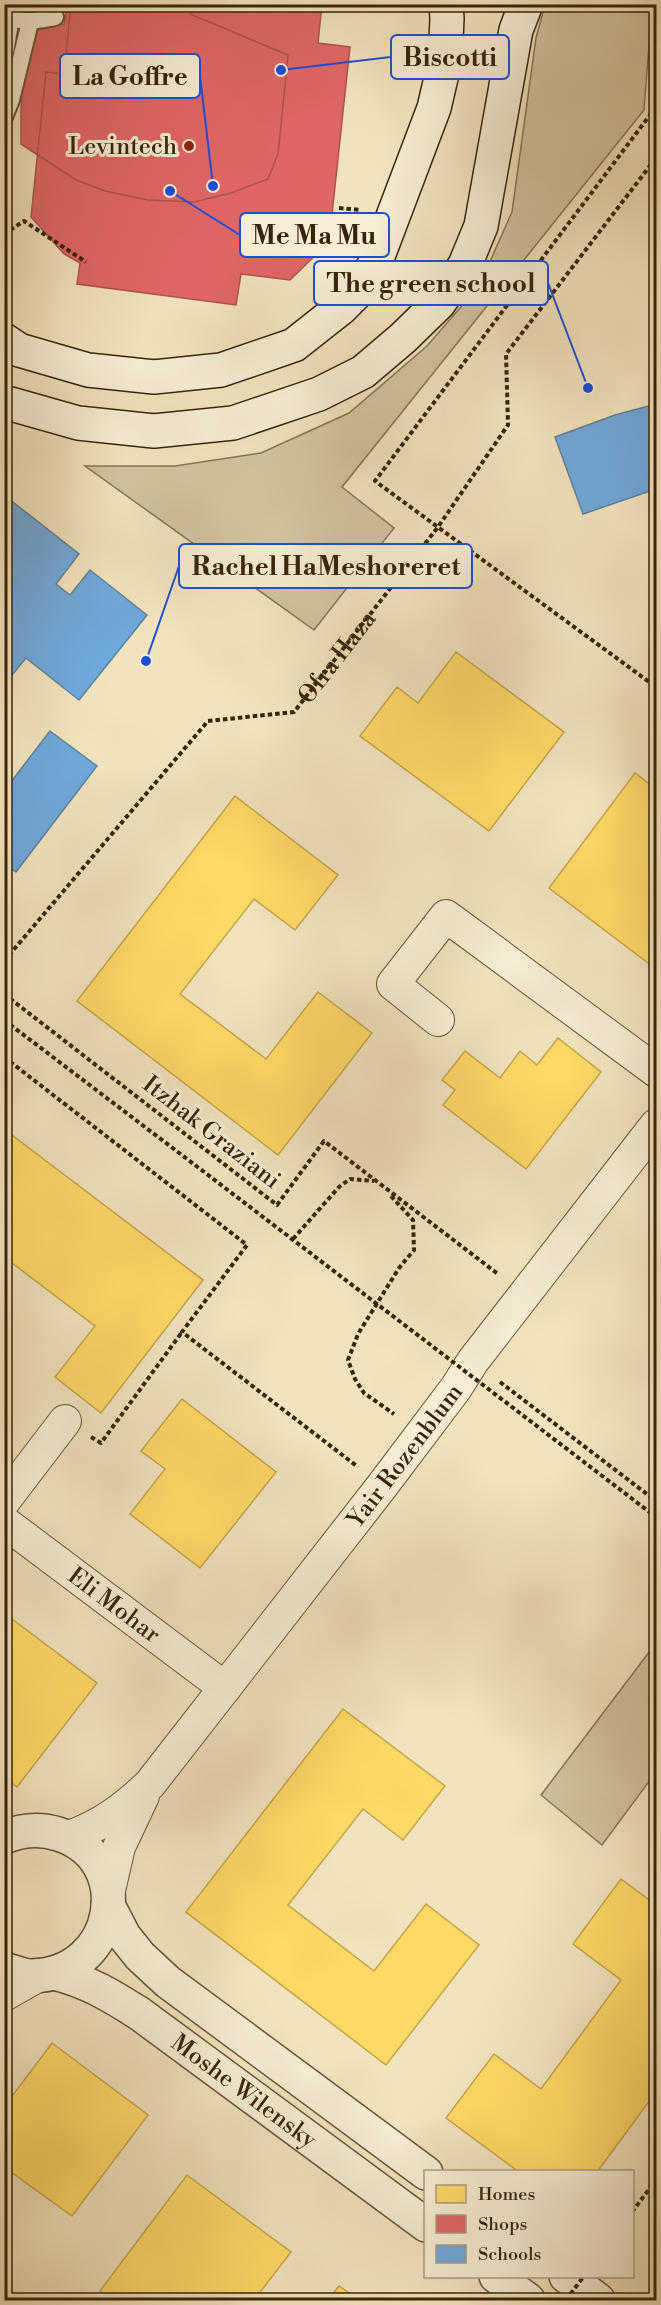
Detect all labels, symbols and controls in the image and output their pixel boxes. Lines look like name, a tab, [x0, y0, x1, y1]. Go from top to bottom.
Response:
callout: Biscotti	[391, 35, 509, 79]
text: Biscotti	[403, 42, 497, 74]
callout: La Goffre	[60, 54, 200, 98]
text: La Goffre	[72, 61, 188, 93]
place label: Levintech	[68, 132, 177, 162]
marker: Levintech	[182, 139, 196, 153]
callout: Me Ma Mu	[240, 213, 389, 257]
text: Me Ma Mu	[252, 220, 376, 252]
callout: The green school	[314, 261, 548, 305]
text: The green school	[326, 268, 536, 300]
callout: Rachel HaMeshoreret	[179, 544, 472, 588]
text: Rachel HaMeshoreret	[191, 551, 461, 583]
street label: Ofra Haza	[292, 604, 384, 710]
street label: Itzhak Graziani	[136, 1070, 286, 1196]
street label: Yair Rozenblum	[340, 1378, 470, 1536]
street label: Eli Mohar	[61, 1561, 166, 1650]
street label: Moshe Wilensky	[165, 2028, 322, 2155]
legend	[424, 2170, 634, 2278]
text: Homes	[478, 2183, 535, 2206]
text: Shops	[478, 2213, 528, 2236]
text: Schools	[478, 2243, 542, 2266]

